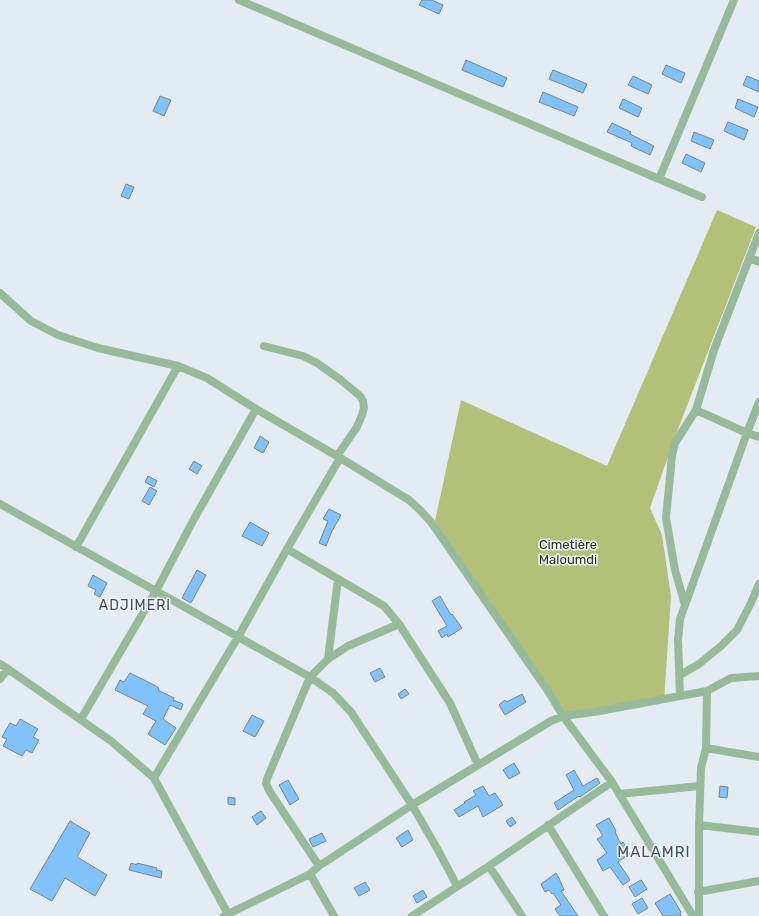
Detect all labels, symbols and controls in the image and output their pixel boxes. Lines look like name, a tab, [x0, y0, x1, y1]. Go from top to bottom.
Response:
park label: Cimetière Maloumdi	[539, 537, 597, 567]
district label: ADJIMERI	[99, 597, 171, 614]
district label: MALAMRI	[617, 843, 691, 861]

